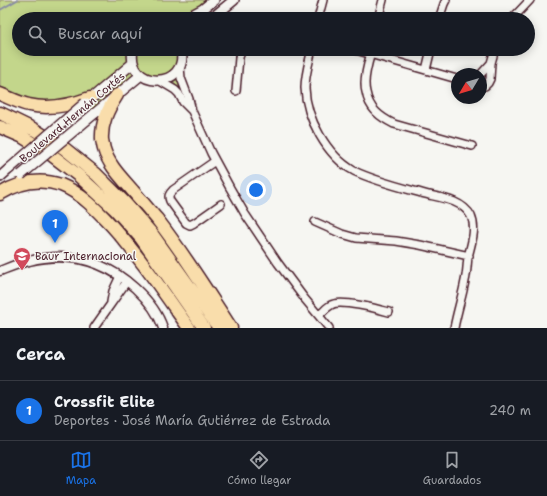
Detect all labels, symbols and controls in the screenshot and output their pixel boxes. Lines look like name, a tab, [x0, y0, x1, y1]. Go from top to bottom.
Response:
search box	[12, 12, 535, 56]
icon: search	[26, 23, 48, 45]
text: Buscar aquí	[58, 24, 142, 44]
north arrow	[451, 68, 487, 104]
street label: Boulevard Hernán Cortés	[16, 69, 128, 166]
your location	[246, 180, 266, 200]
pin: 1	[42, 210, 68, 243]
school or university icon: Baur Internacional	[12, 246, 32, 271]
place label: Baur Internacional	[35, 249, 137, 264]
text: Cerca	[16, 343, 65, 365]
text: Crossfit Elite	[54, 392, 155, 412]
text: 1	[26, 402, 32, 419]
text: 240 m	[489, 402, 531, 419]
text: Deportes · José María Gutiérrez de Estrada	[54, 412, 330, 429]
tab: Mapa	[66, 449, 96, 488]
tab: Cómo llegar	[227, 449, 291, 488]
tab: Guardados	[423, 449, 481, 488]

